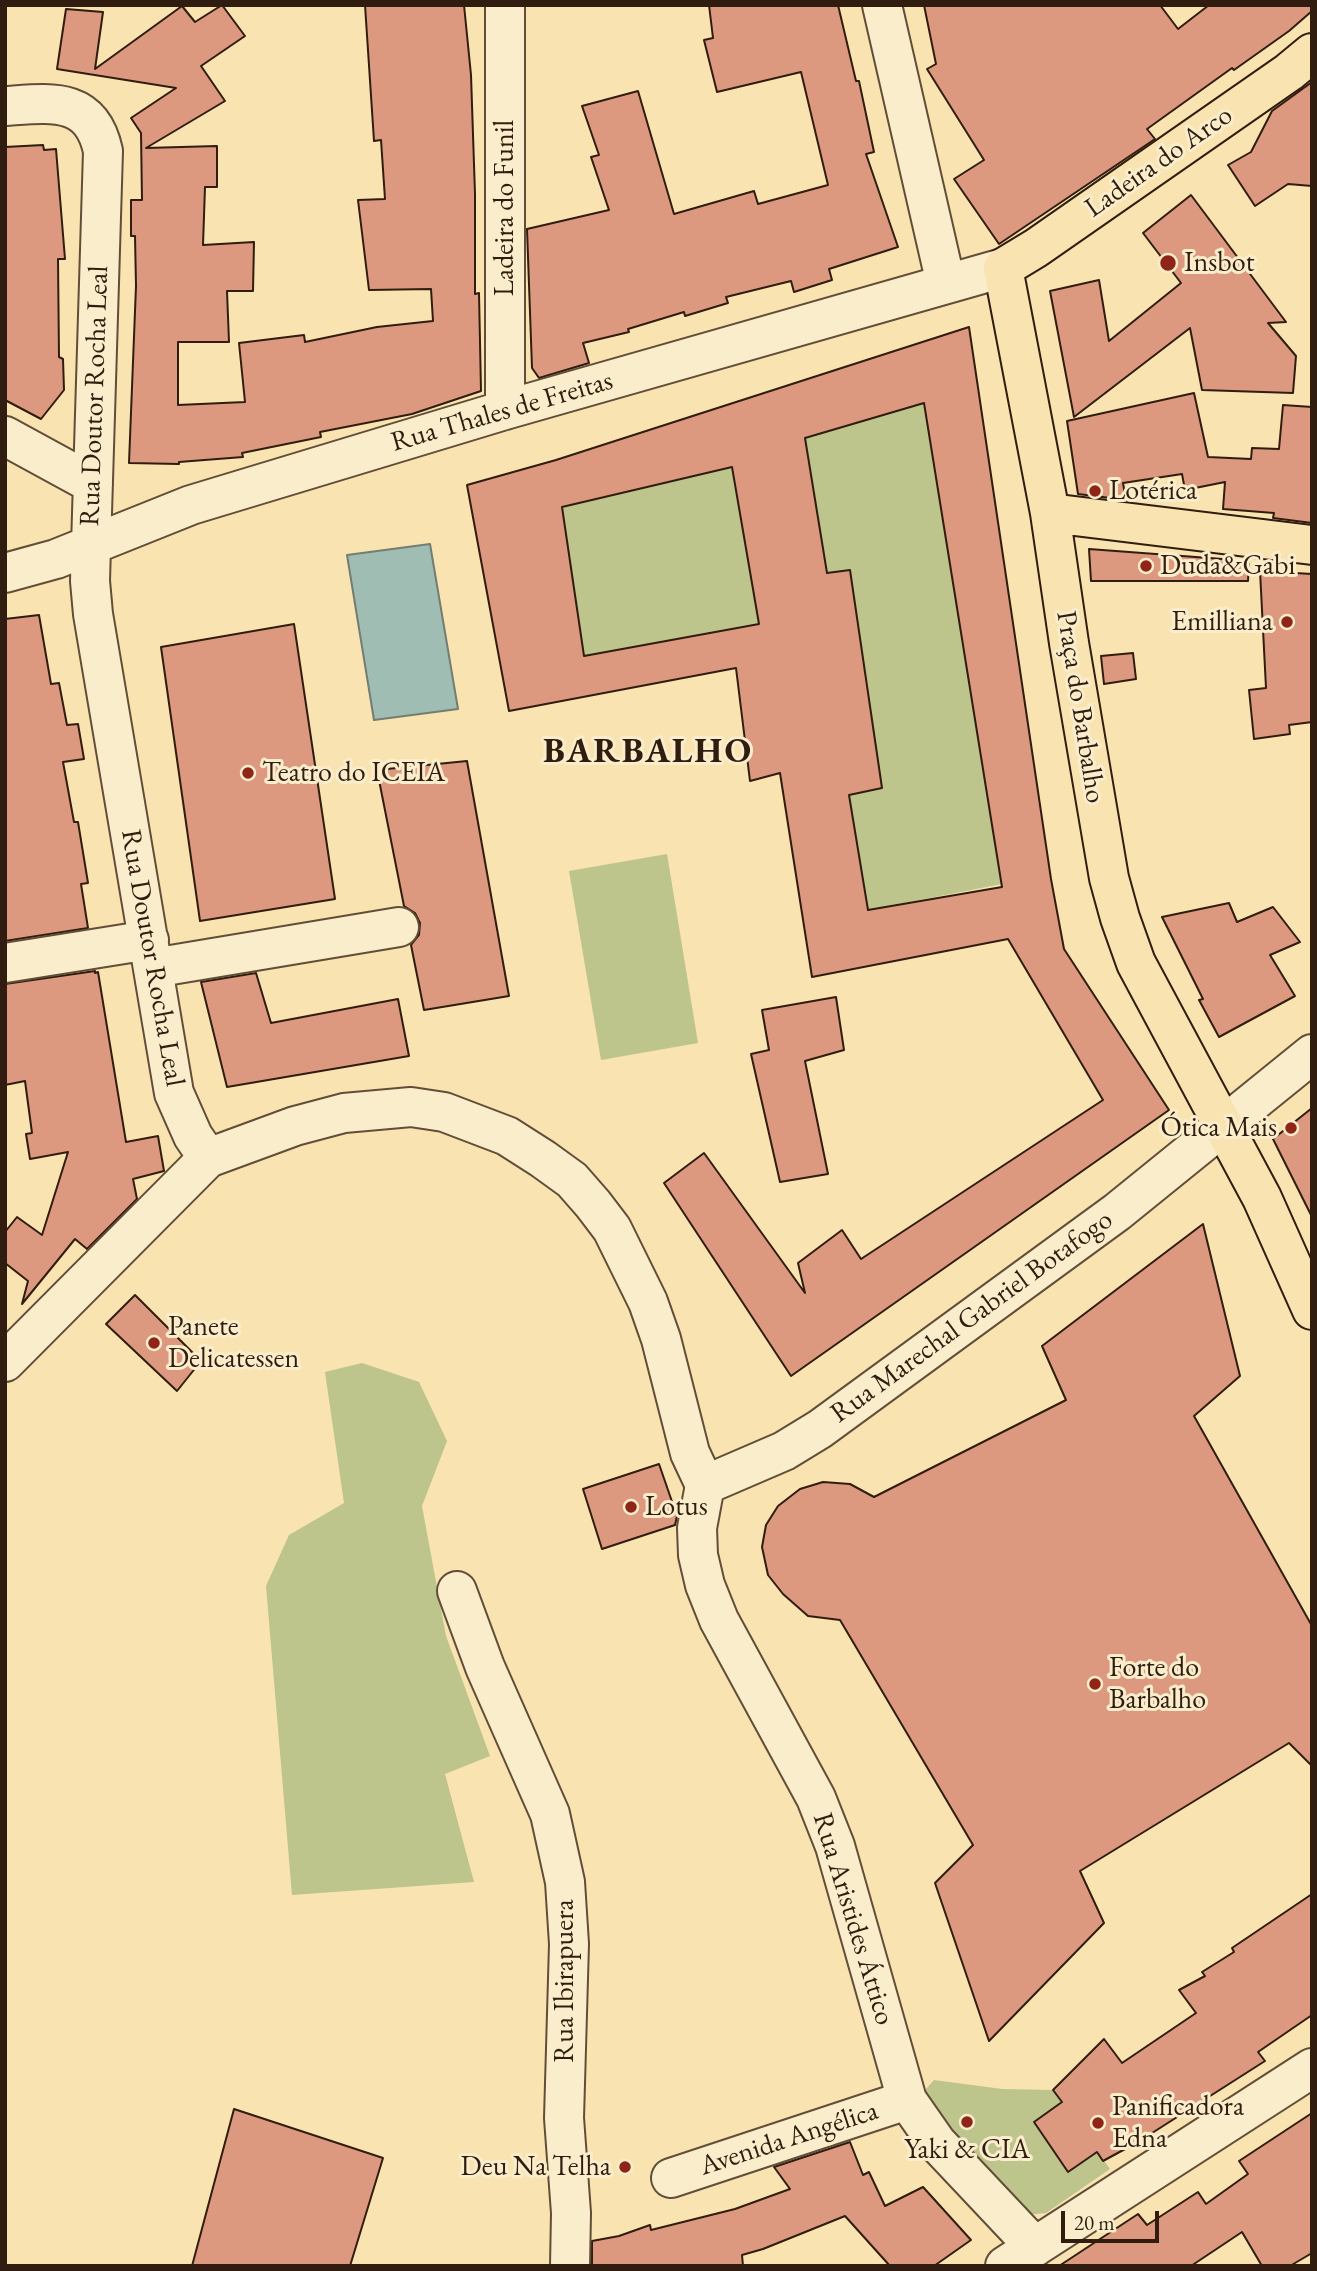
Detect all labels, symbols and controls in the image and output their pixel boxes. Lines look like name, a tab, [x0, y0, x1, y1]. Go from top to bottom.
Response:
street label: Ladeira do Arco	[1079, 99, 1239, 225]
street label: Ladeira do Funil	[488, 120, 522, 296]
place label: Insbot	[1184, 246, 1254, 280]
marker: Insbot	[1158, 253, 1178, 273]
street label: Rua Doutor Rocha Leal	[74, 265, 116, 527]
street label: Rua Thales de Freitas	[387, 364, 617, 460]
place label: Lotérica	[1109, 474, 1197, 508]
marker: Lotérica	[1087, 483, 1103, 499]
place label: Duda&Gabi	[1160, 549, 1295, 583]
marker: Duda&Gabi	[1138, 558, 1154, 574]
place label: Emilliana	[1171, 605, 1273, 639]
street label: Praça do Barbalho	[1048, 608, 1112, 806]
marker: Emilliana	[1279, 614, 1295, 630]
district label: BARBALHO	[544, 731, 752, 773]
place label: Teatro do ICEIA	[262, 756, 445, 790]
marker: Teatro do ICEIA	[240, 765, 256, 781]
street label: Rua Doutor Rocha Leal	[113, 827, 191, 1089]
place label: Ótica Mais	[1160, 1111, 1277, 1145]
marker: Ótica Mais	[1283, 1120, 1299, 1136]
street label: Rua Marechal Gabriel Botafogo	[824, 1203, 1120, 1431]
place label: Panete Delicatessen	[168, 1310, 299, 1376]
marker: Panete Delicatessen	[146, 1335, 162, 1351]
place label: Lotus	[645, 1490, 708, 1524]
marker: Lotus	[623, 1499, 639, 1515]
place label: Forte do Barbalho	[1109, 1651, 1206, 1717]
marker: Forte do Barbalho	[1087, 1676, 1103, 1692]
street label: Rua Aristides Áttico	[805, 1809, 901, 2029]
street label: Rua Ibirapuera	[548, 1899, 582, 2063]
place label: Panificadora Edna	[1112, 2090, 1244, 2156]
street label: Avenida Angélica	[696, 2094, 882, 2184]
marker: Yaki & CIA	[959, 2114, 975, 2130]
marker: Panificadora Edna	[1090, 2115, 1106, 2131]
place label: Yaki & CIA	[904, 2133, 1030, 2167]
place label: Deu Na Telha	[461, 2150, 611, 2184]
marker: Deu Na Telha	[617, 2159, 633, 2175]
scale bar	[1065, 2198, 1163, 2242]
text: 20 m	[1074, 2209, 1115, 2236]

